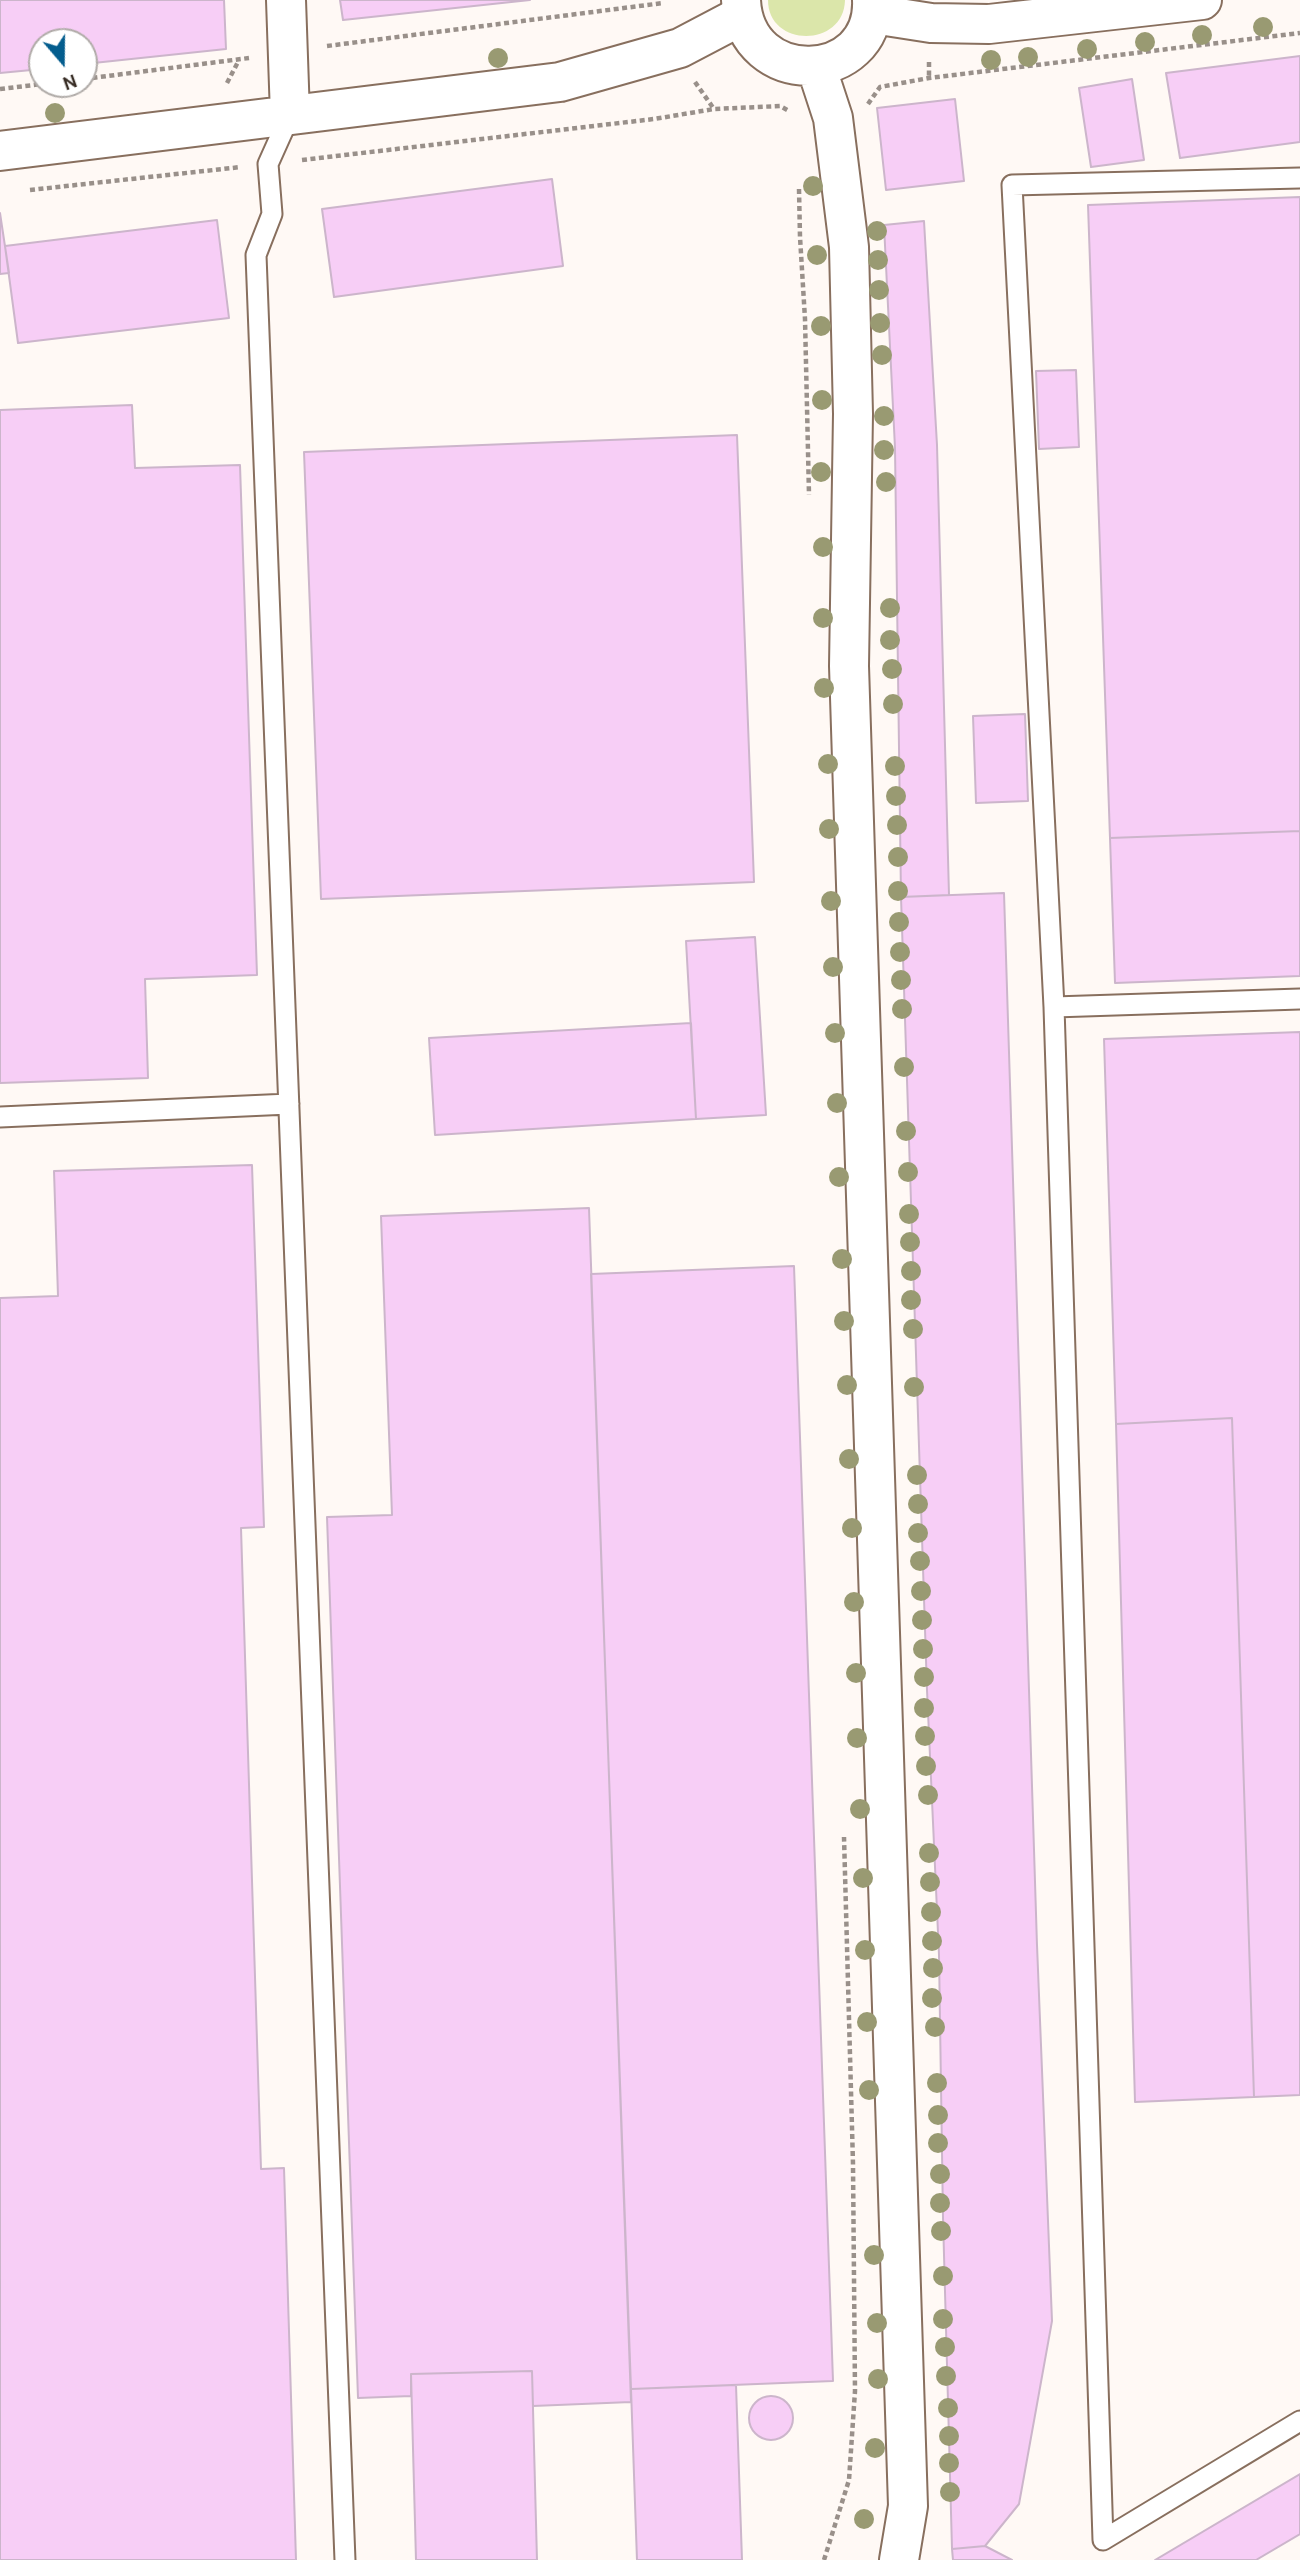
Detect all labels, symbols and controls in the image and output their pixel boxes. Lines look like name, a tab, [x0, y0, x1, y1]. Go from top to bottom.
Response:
north arrow	[28, 28, 98, 98]
text: N	[59, 67, 80, 94]

